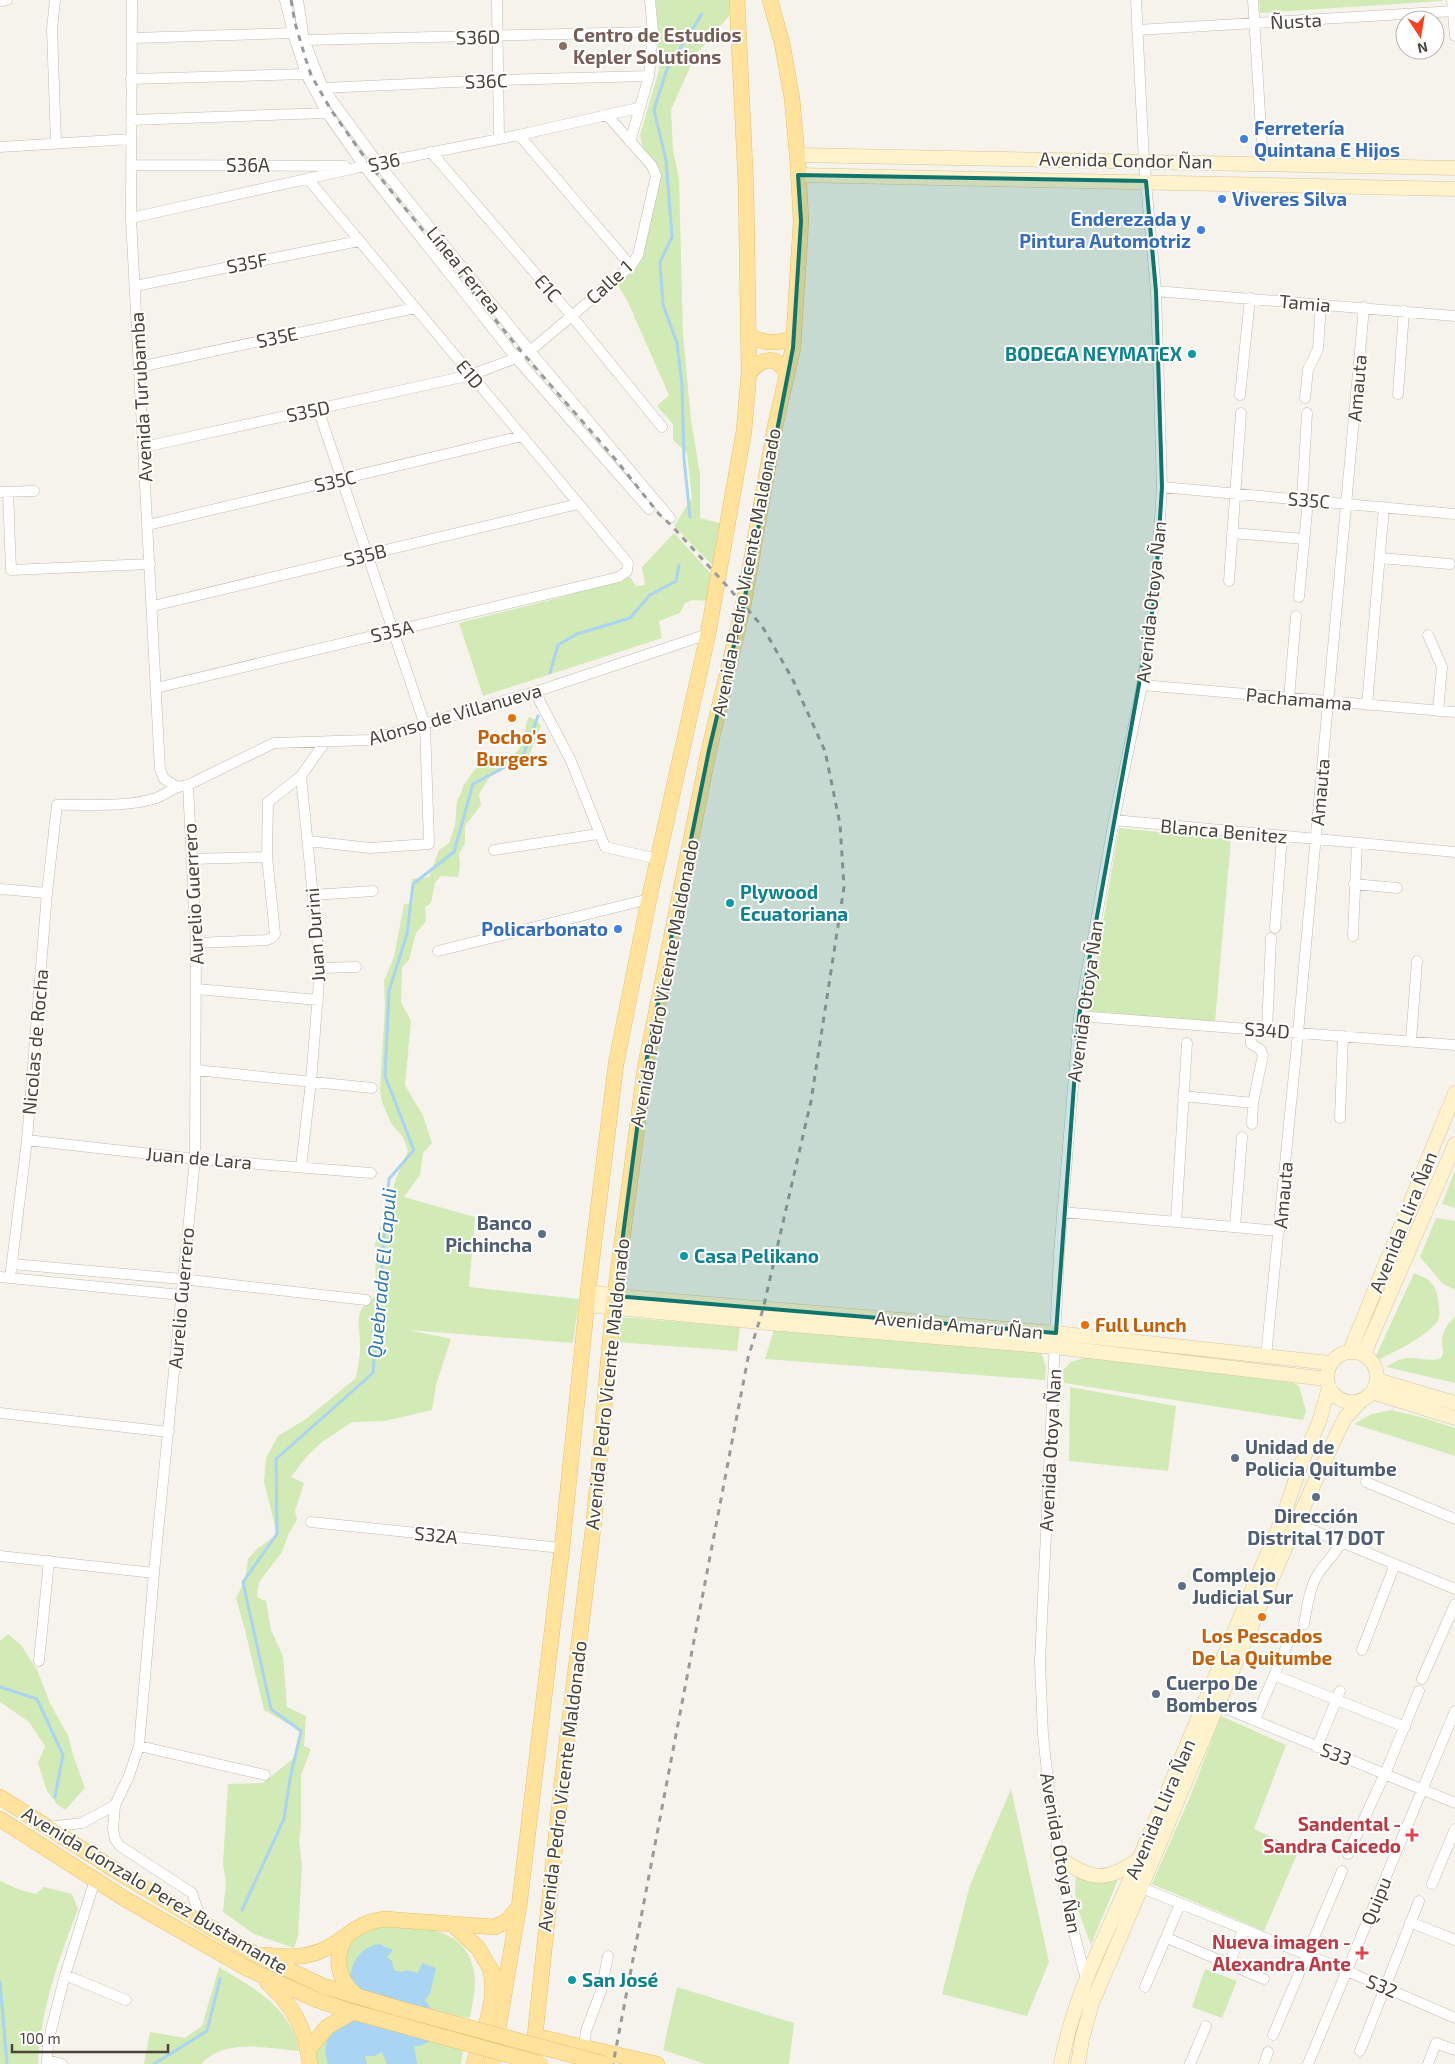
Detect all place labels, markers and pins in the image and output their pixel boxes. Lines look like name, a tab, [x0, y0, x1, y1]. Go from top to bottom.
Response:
place label: Centro de Estudios Kepler Solutions	[573, 23, 742, 68]
marker: Centro de Estudios Kepler Solutions	[557, 40, 569, 52]
place label: Ferretería Quintana E Hijos	[1254, 116, 1400, 162]
marker: Ferretería Quintana E Hijos	[1238, 133, 1250, 145]
place label: Viveres Silva	[1232, 187, 1347, 210]
marker: Viveres Silva	[1216, 193, 1228, 205]
place label: Enderezada y Pintura Automotriz	[1019, 207, 1191, 252]
marker: Enderezada y Pintura Automotriz	[1195, 224, 1207, 236]
place label: BODEGA NEYMATEX	[1005, 342, 1183, 365]
marker: BODEGA NEYMATEX	[1186, 348, 1198, 360]
marker: Pocho's Burgers	[506, 712, 518, 724]
place label: Pocho's Burgers	[476, 725, 548, 770]
place label: Plywood Ecuatoriana	[740, 880, 848, 925]
marker: Plywood Ecuatoriana	[724, 897, 736, 909]
place label: Policarbonato	[481, 917, 608, 940]
marker: Policarbonato	[612, 923, 624, 935]
place label: Banco Pichincha	[445, 1211, 532, 1256]
marker: Banco Pichincha	[536, 1228, 548, 1240]
place label: Casa Pelikano	[694, 1244, 819, 1267]
marker: Casa Pelikano	[678, 1250, 690, 1262]
place label: Full Lunch	[1095, 1313, 1187, 1336]
marker: Full Lunch	[1079, 1319, 1091, 1331]
place label: Unidad de Policia Quitumbe	[1245, 1435, 1397, 1481]
marker: Unidad de Policia Quitumbe	[1229, 1452, 1241, 1464]
marker: Dirección Distrital 17 DOT	[1310, 1491, 1322, 1503]
place label: Dirección Distrital 17 DOT	[1247, 1504, 1385, 1549]
place label: Complejo Judicial Sur	[1192, 1563, 1293, 1608]
marker: Complejo Judicial Sur	[1176, 1580, 1188, 1592]
marker: Los Pescados De La Quitumbe	[1256, 1611, 1268, 1623]
place label: Los Pescados De La Quitumbe	[1192, 1624, 1332, 1670]
place label: Cuerpo De Bomberos	[1166, 1671, 1258, 1716]
marker: Cuerpo De Bomberos	[1150, 1688, 1162, 1700]
place label: Sandental - Sandra Caicedo	[1263, 1812, 1401, 1857]
marker: Sandental - Sandra Caicedo	[1405, 1828, 1419, 1842]
place label: Nueva imagen - Alexandra Ante	[1212, 1930, 1351, 1975]
marker: Nueva imagen - Alexandra Ante	[1355, 1946, 1369, 1960]
place label: San José	[582, 1968, 658, 1991]
marker: San José	[566, 1974, 578, 1986]

